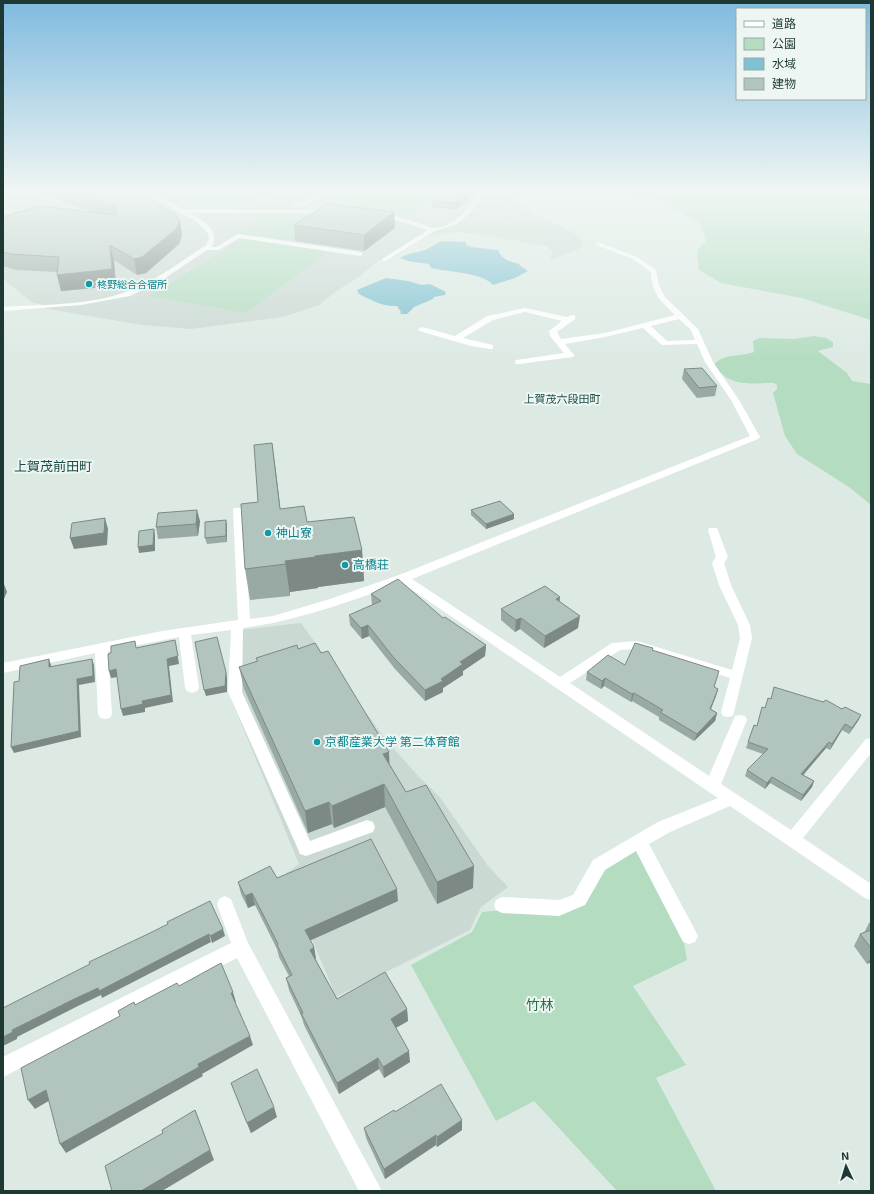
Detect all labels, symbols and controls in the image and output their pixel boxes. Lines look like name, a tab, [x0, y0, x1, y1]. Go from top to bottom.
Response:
legend	[736, 8, 866, 100]
text: 道路	[772, 16, 796, 30]
text: 公園	[772, 36, 796, 50]
text: 水域	[772, 56, 796, 70]
text: 建物	[772, 76, 796, 90]
place label: 柊野総合合宿所	[97, 278, 167, 290]
marker: 柊野総合合宿所	[84, 279, 94, 289]
district label: 上賀茂六段田町	[524, 392, 601, 405]
district label: 上賀茂前田町	[14, 458, 92, 474]
place label: 神山寮	[276, 525, 312, 539]
marker: 神山寮	[263, 528, 273, 538]
place label: 高橋荘	[353, 557, 389, 571]
marker: 高橋荘	[340, 560, 350, 570]
place label: 京都産業大学 第二体育館	[325, 734, 460, 748]
marker: 京都産業大学 第二体育館	[312, 737, 322, 747]
park label: 竹林	[526, 996, 554, 1013]
north arrow	[826, 1146, 866, 1186]
text: N	[841, 1149, 850, 1162]

